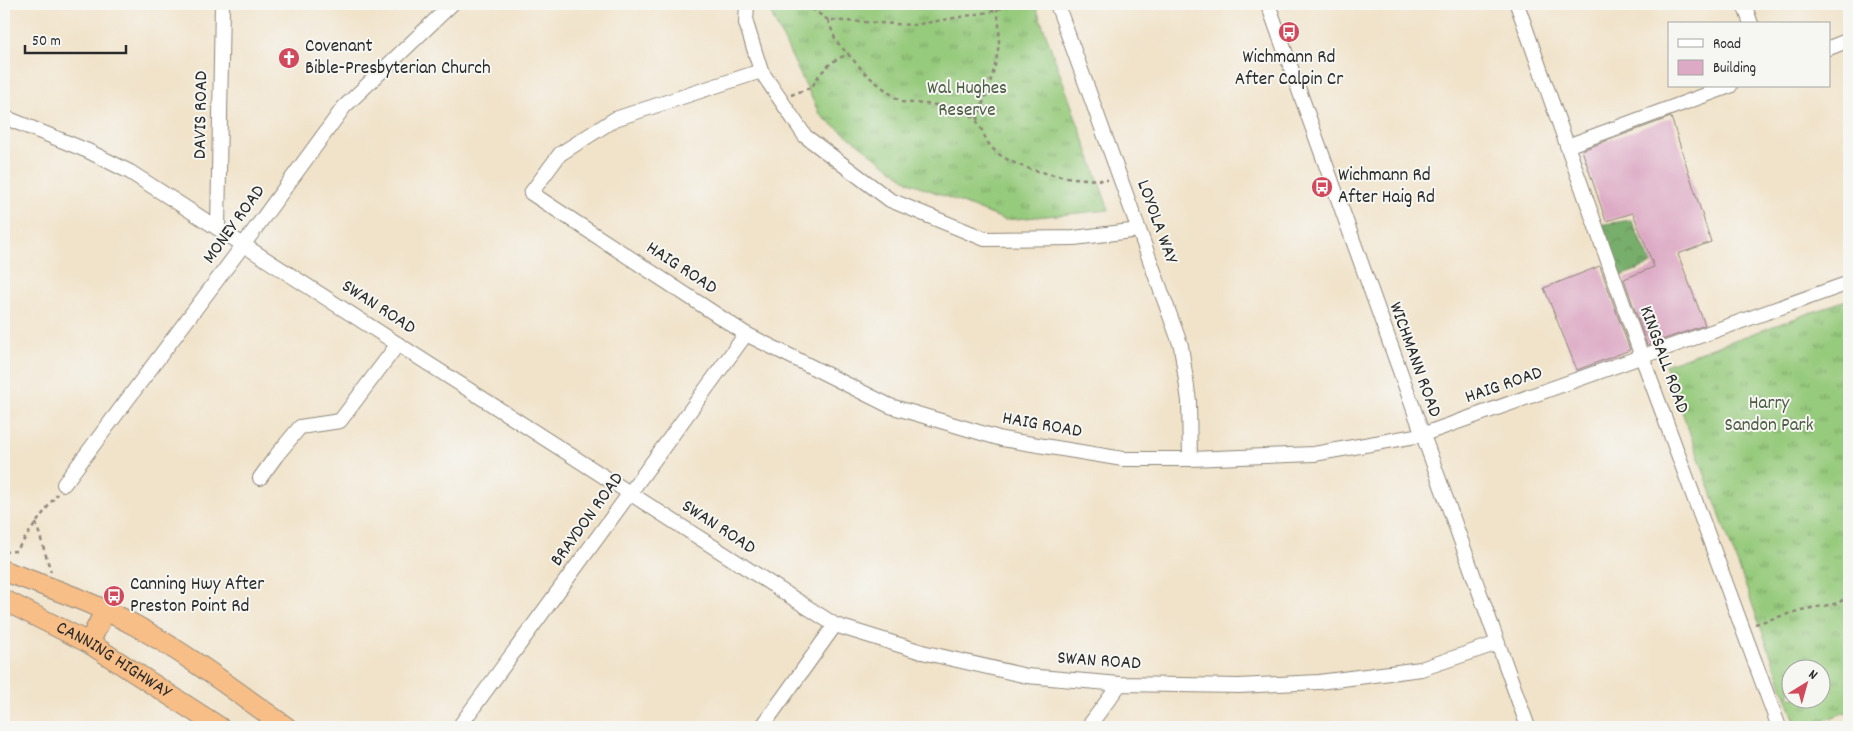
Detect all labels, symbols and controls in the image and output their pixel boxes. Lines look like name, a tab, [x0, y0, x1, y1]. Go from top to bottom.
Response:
bus stop icon: Wichmann Rd After Calpin Cr	[1277, 20, 1301, 44]
scale bar	[25, 22, 126, 54]
legend	[1668, 22, 1830, 88]
text: 50 m	[32, 31, 61, 53]
place label: Covenant Bible-Presbyterian Church	[305, 34, 491, 83]
text: Road	[1713, 34, 1741, 56]
place label: Wichmann Rd After Calpin Cr	[1235, 45, 1343, 94]
church icon: Covenant Bible-Presbyterian Church	[277, 46, 301, 70]
text: Building	[1713, 58, 1756, 80]
street label: DAVIS ROAD	[188, 70, 216, 159]
park label: Wal Hughes Reserve	[927, 76, 1007, 125]
place label: Wichmann Rd After Haig Rd	[1338, 163, 1435, 212]
bus stop icon: Wichmann Rd After Haig Rd	[1310, 175, 1334, 199]
street label: LOYOLA WAY	[1128, 176, 1184, 269]
street label: MONEY ROAD	[197, 180, 273, 270]
street label: HAIG ROAD	[640, 236, 722, 302]
street label: SWAN ROAD	[336, 274, 421, 342]
street label: WICHMANN ROAD	[1381, 299, 1447, 422]
street label: KINGSALL ROAD	[1631, 302, 1695, 418]
street label: HAIG ROAD	[1462, 360, 1547, 412]
park label: Harry Sandon Park	[1725, 391, 1814, 440]
street label: HAIG ROAD	[1000, 406, 1084, 446]
street label: BRAYDON ROAD	[545, 467, 631, 573]
street label: SWAN ROAD	[676, 494, 761, 562]
place label: Canning Hwy After Preston Point Rd	[130, 572, 264, 621]
bus stop icon: Canning Hwy After Preston Point Rd	[102, 584, 126, 608]
street label: CANNING HIGHWAY	[51, 615, 177, 707]
street label: SWAN ROAD	[1056, 646, 1142, 678]
north arrow	[1780, 658, 1830, 708]
text: N	[1804, 665, 1821, 685]

